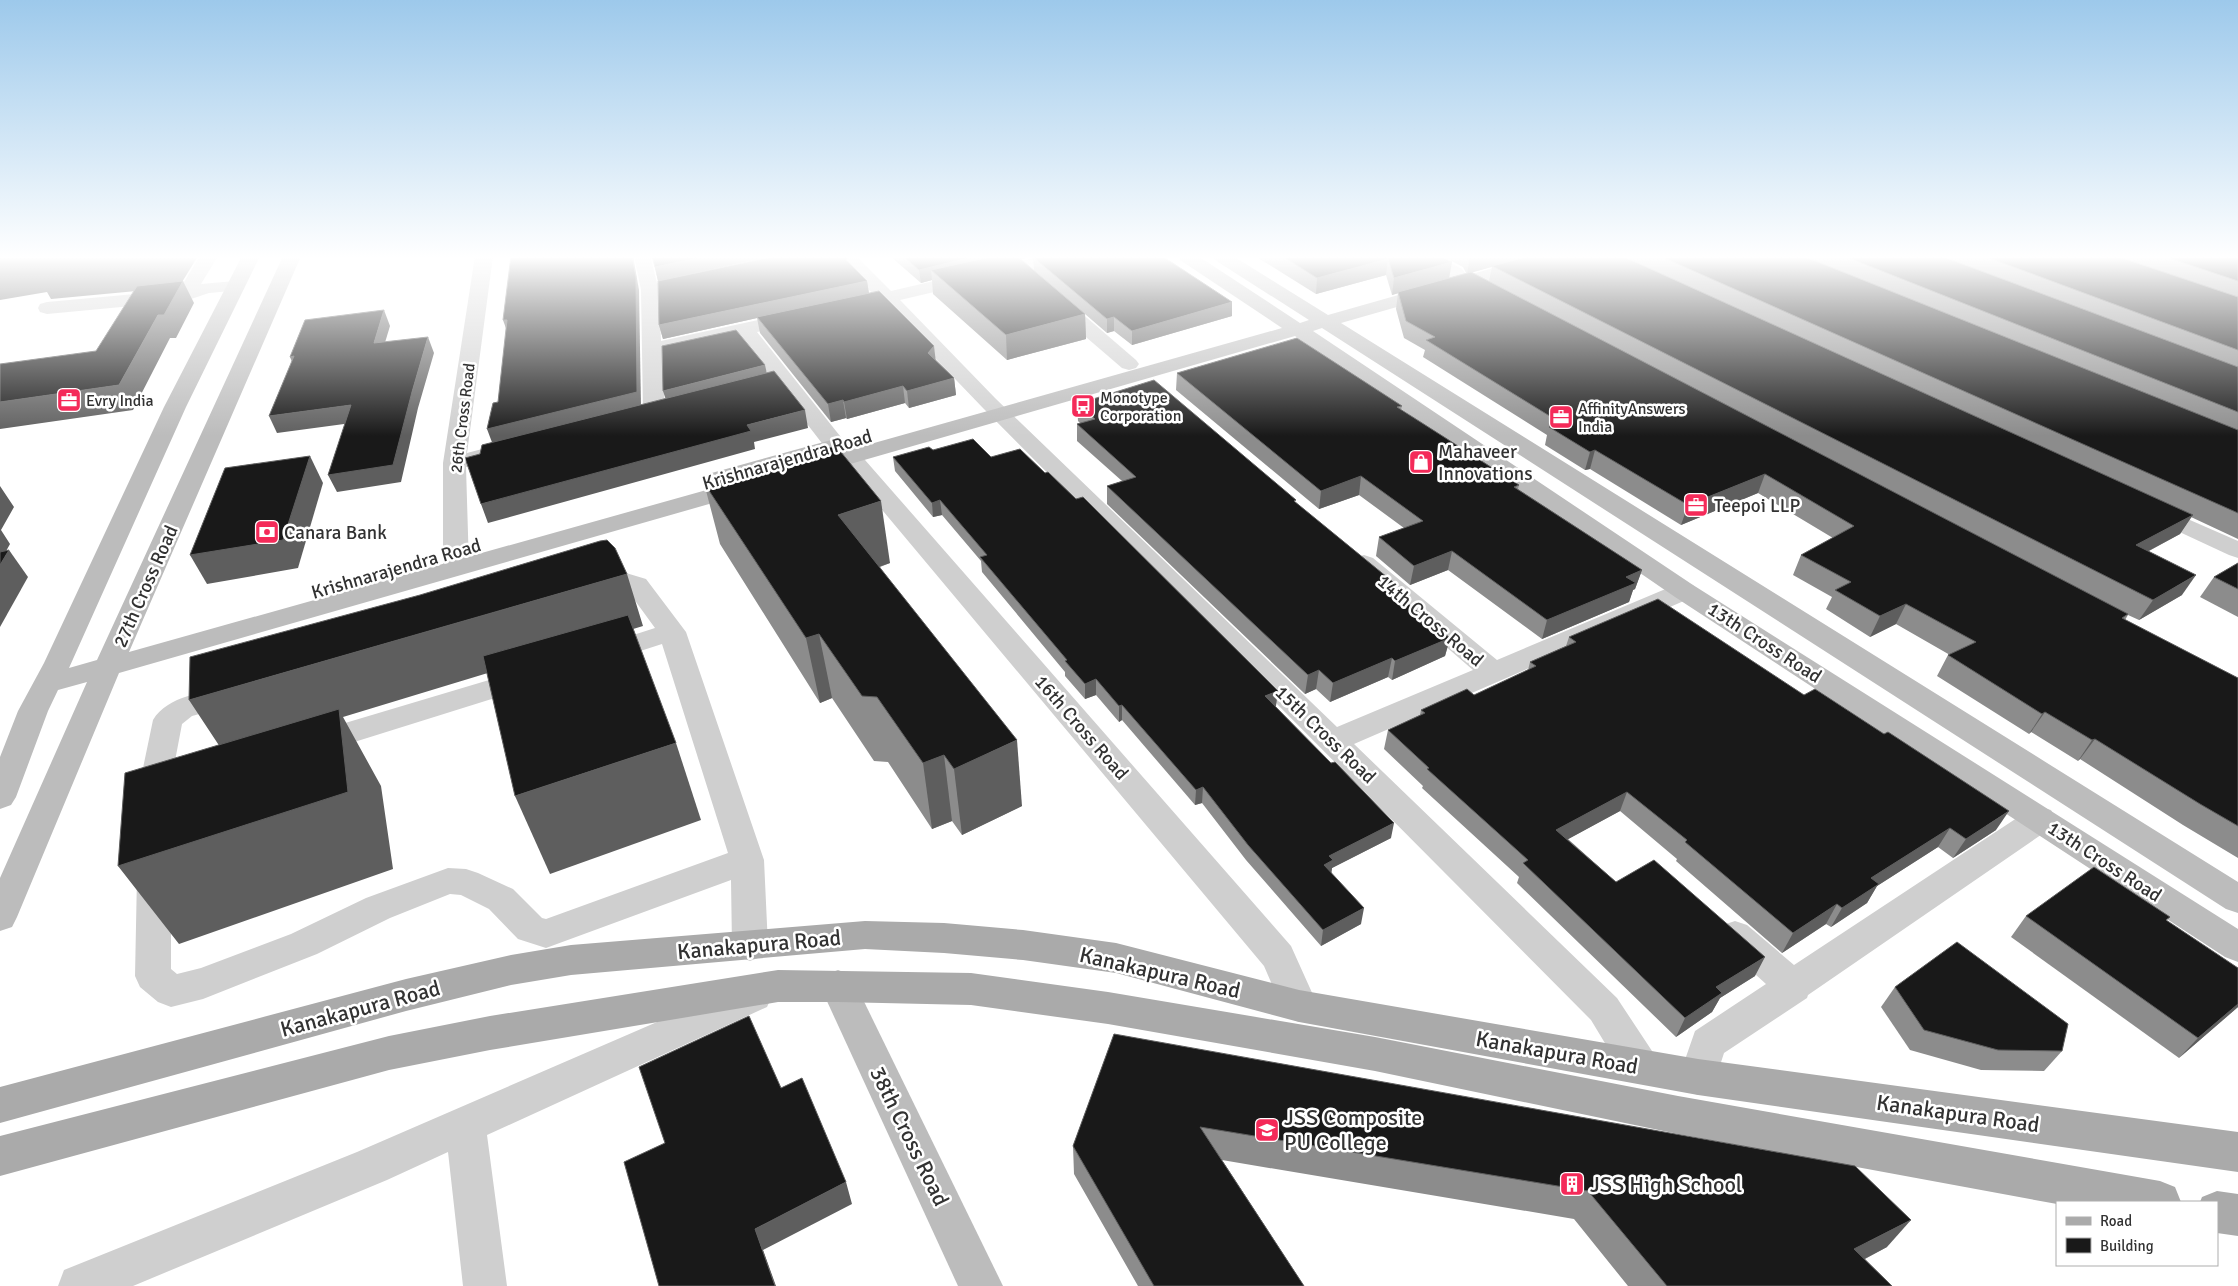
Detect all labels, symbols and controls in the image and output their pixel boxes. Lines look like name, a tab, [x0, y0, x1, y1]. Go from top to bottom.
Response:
street label: 26th Cross Road	[446, 362, 480, 474]
office icon: Evry India	[56, 387, 82, 413]
place label: Monotype Corporation	[1100, 388, 1181, 426]
place label: Evry India	[86, 391, 154, 411]
bus stop icon: Monotype Corporation	[1070, 393, 1096, 419]
place label: AffinityAnswers India	[1578, 399, 1686, 437]
office icon: AffinityAnswers India	[1548, 404, 1574, 430]
street label: Krishnarajendra Road	[700, 424, 875, 496]
place label: Mahaveer Innovations	[1438, 440, 1533, 486]
shop icon: Mahaveer Innovations	[1408, 449, 1434, 475]
office icon: Teepoi LLP	[1683, 492, 1709, 518]
place label: Teepoi LLP	[1714, 494, 1801, 518]
bank icon: Canara Bank	[254, 519, 280, 545]
place label: Canara Bank	[284, 521, 387, 545]
street label: 27th Cross Road	[108, 522, 184, 651]
street label: Krishnarajendra Road	[309, 533, 484, 605]
street label: 14th Cross Road	[1372, 569, 1488, 672]
street label: 13th Cross Road	[1703, 597, 1826, 689]
street label: 16th Cross Road	[1029, 670, 1133, 785]
street label: 15th Cross Road	[1270, 681, 1381, 789]
street label: 13th Cross Road	[2043, 816, 2166, 908]
street label: Kanakapura Road	[676, 924, 842, 965]
street label: Kanakapura Road	[1077, 941, 1243, 1004]
street label: Kanakapura Road	[277, 974, 443, 1043]
street label: Kanakapura Road	[1474, 1025, 1640, 1080]
street label: 38th Cross Road	[864, 1062, 955, 1210]
street label: Kanakapura Road	[1875, 1089, 2041, 1138]
place label: JSS Composite PU College	[1284, 1104, 1422, 1156]
school or university icon: JSS Composite PU College	[1254, 1117, 1280, 1143]
building icon: JSS High School	[1559, 1171, 1585, 1197]
place label: JSS High School	[1590, 1171, 1742, 1198]
legend	[2056, 1201, 2218, 1266]
text: Road	[2100, 1212, 2132, 1230]
text: Building	[2100, 1237, 2154, 1255]

